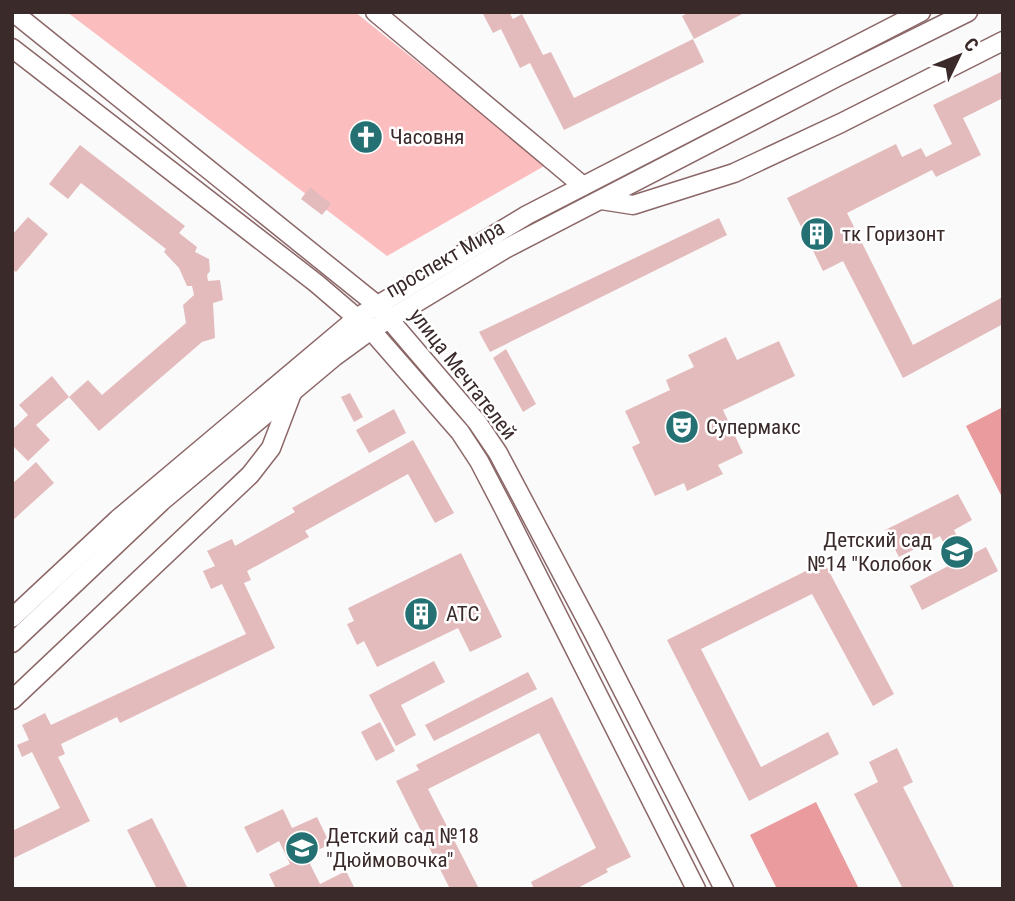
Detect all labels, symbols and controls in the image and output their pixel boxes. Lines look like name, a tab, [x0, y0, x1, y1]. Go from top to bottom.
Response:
north arrow	[924, 21, 994, 91]
text: С	[959, 33, 983, 57]
church icon: Часовня	[347, 118, 385, 156]
place label: Часовня	[390, 125, 464, 149]
street label: проспект Мира	[382, 215, 508, 303]
building icon: тк Горизонт	[798, 215, 836, 253]
place label: тк Горизонт	[842, 222, 945, 246]
street label: улица Мечтателей	[405, 304, 521, 444]
theatre icon: Супермакс	[663, 408, 701, 446]
place label: Супермакс	[706, 415, 801, 439]
place label: Детский сад №14 "Колобок	[807, 528, 932, 576]
school or university icon: Детский сад №14 "Колобок	[938, 533, 976, 571]
building icon: АТС	[402, 595, 440, 633]
place label: АТС	[446, 602, 479, 626]
place label: Детский сад №18 "Дюймовочка"	[326, 824, 479, 872]
school or university icon: Детский сад №18 "Дюймовочка"	[283, 829, 321, 867]

